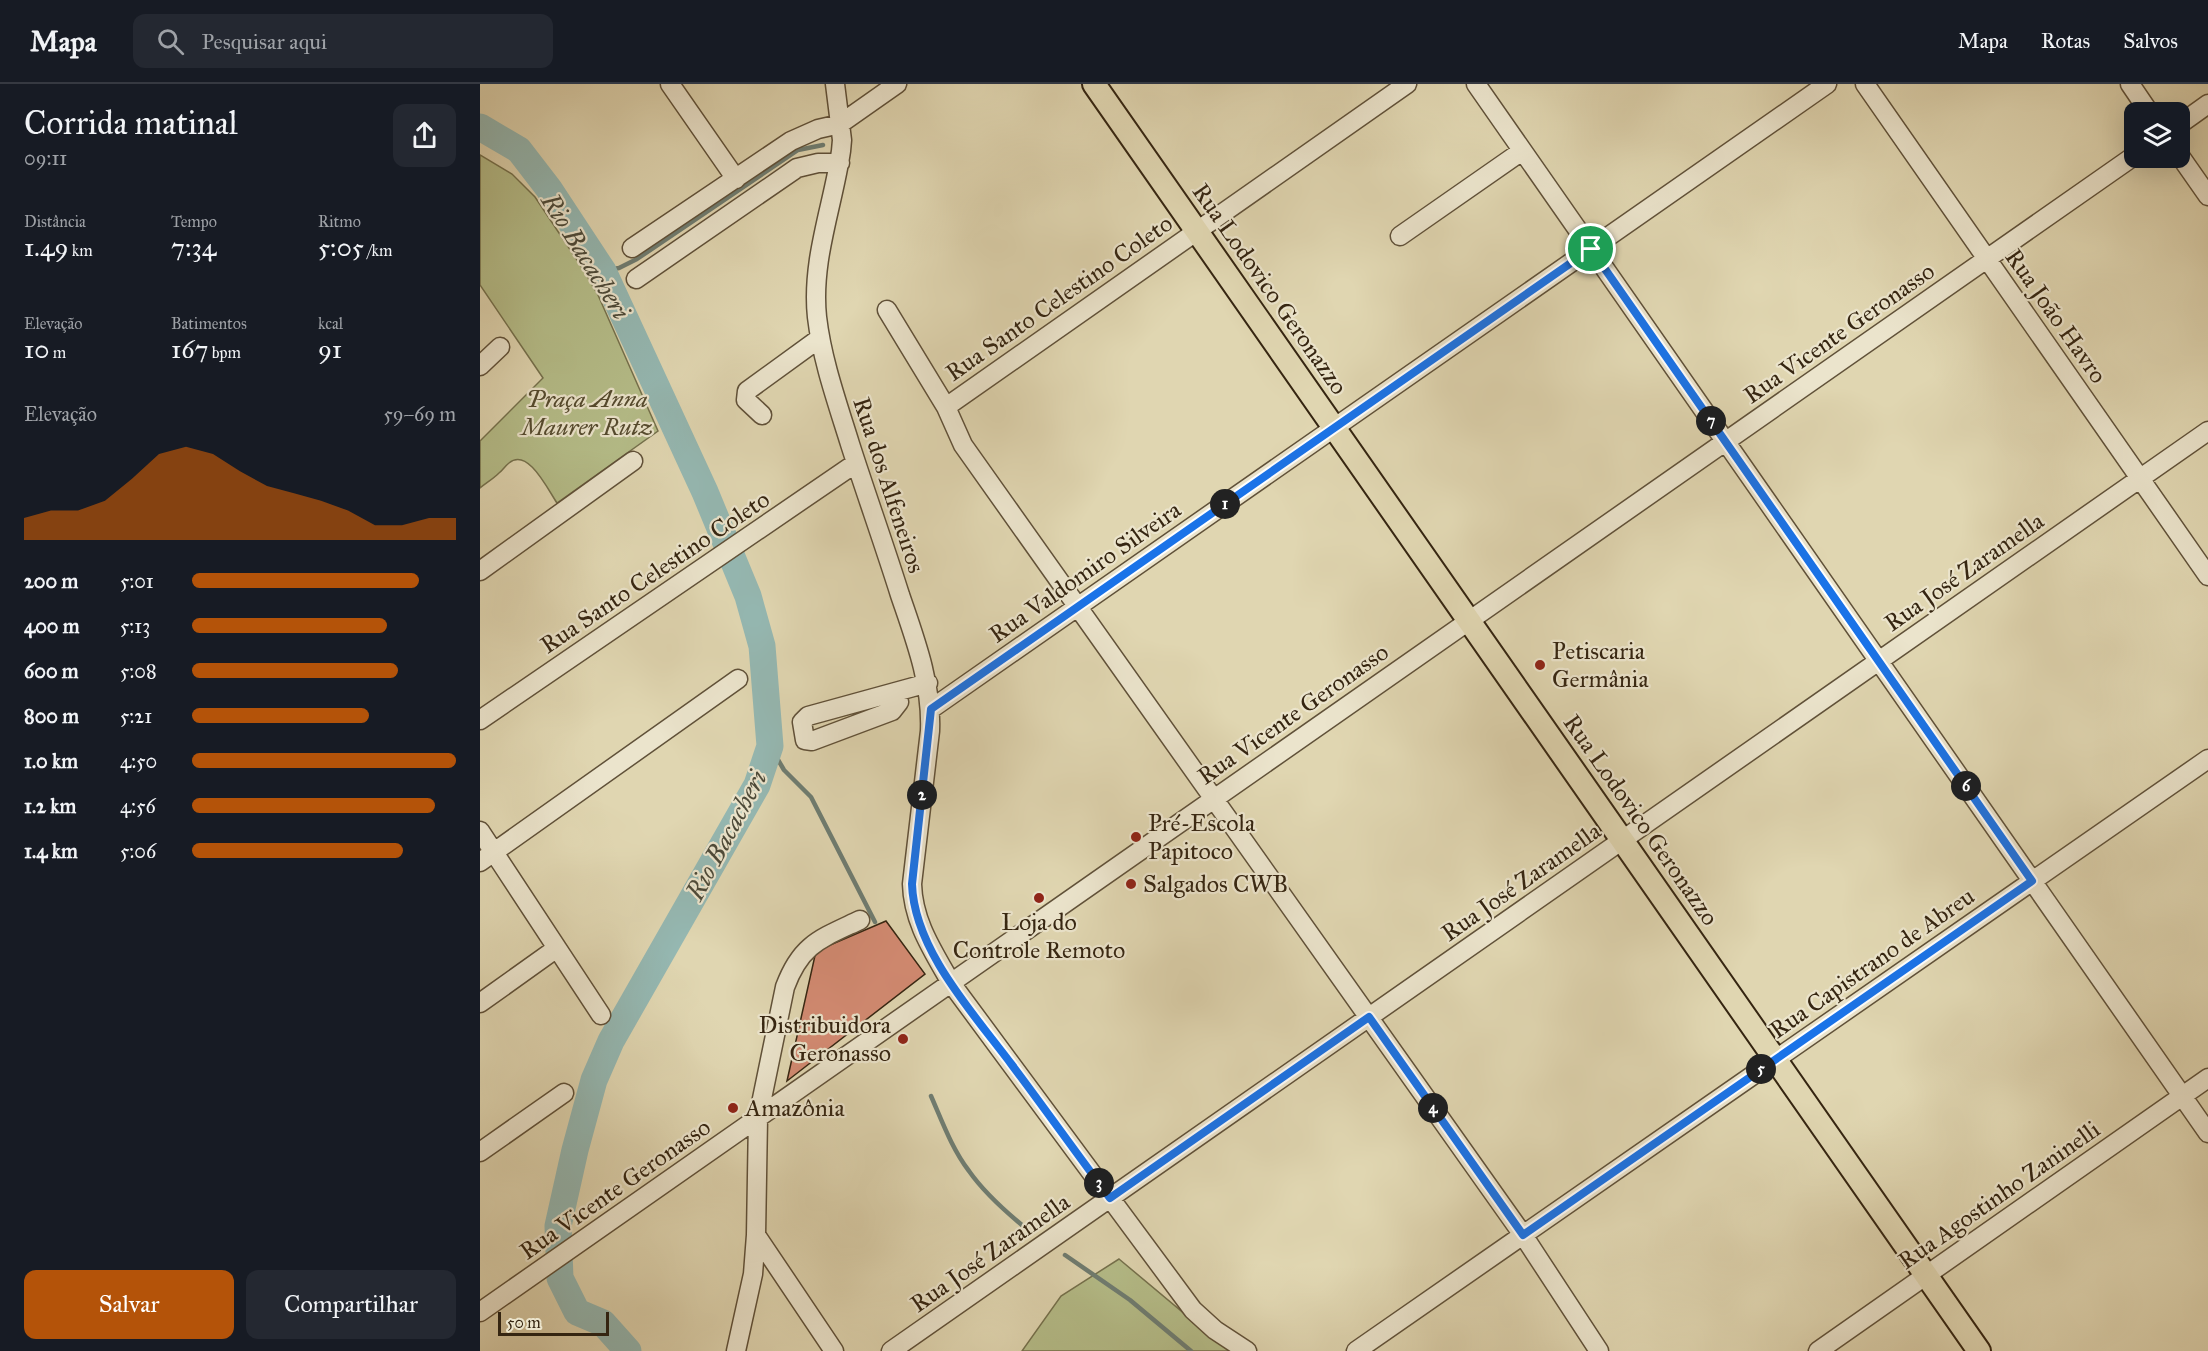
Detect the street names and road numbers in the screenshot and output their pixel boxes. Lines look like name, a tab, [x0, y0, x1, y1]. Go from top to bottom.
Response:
street label: Rua Lodovico Geronazzo	[1186, 178, 1354, 400]
street label: Rua Santo Celestino Coleto	[940, 208, 1178, 388]
street label: Rua João Havro	[1999, 243, 2113, 389]
street label: Rua Vicente Geronasso	[1738, 256, 1940, 410]
street label: Rua dos Alfeneiros	[846, 393, 932, 577]
street label: Rua Santo Celestino Coleto	[535, 484, 775, 660]
street label: Rua Valdomiro Silveira	[983, 494, 1187, 649]
street label: Rua José Zaramella	[1879, 505, 2050, 638]
street label: Rua Vicente Geronasso	[1192, 637, 1394, 791]
street label: Rua Lodovico Geronazzo	[1557, 709, 1725, 931]
street label: Rua José Zaramella	[1436, 815, 1607, 948]
street label: Rua Capistrano de Abreu	[1764, 881, 1980, 1045]
street label: Rua Vicente Geronasso	[514, 1112, 716, 1266]
street label: Rua Agostinho Zaninelli	[1892, 1114, 2106, 1276]
street label: Rua José Zaramella	[905, 1186, 1076, 1319]

